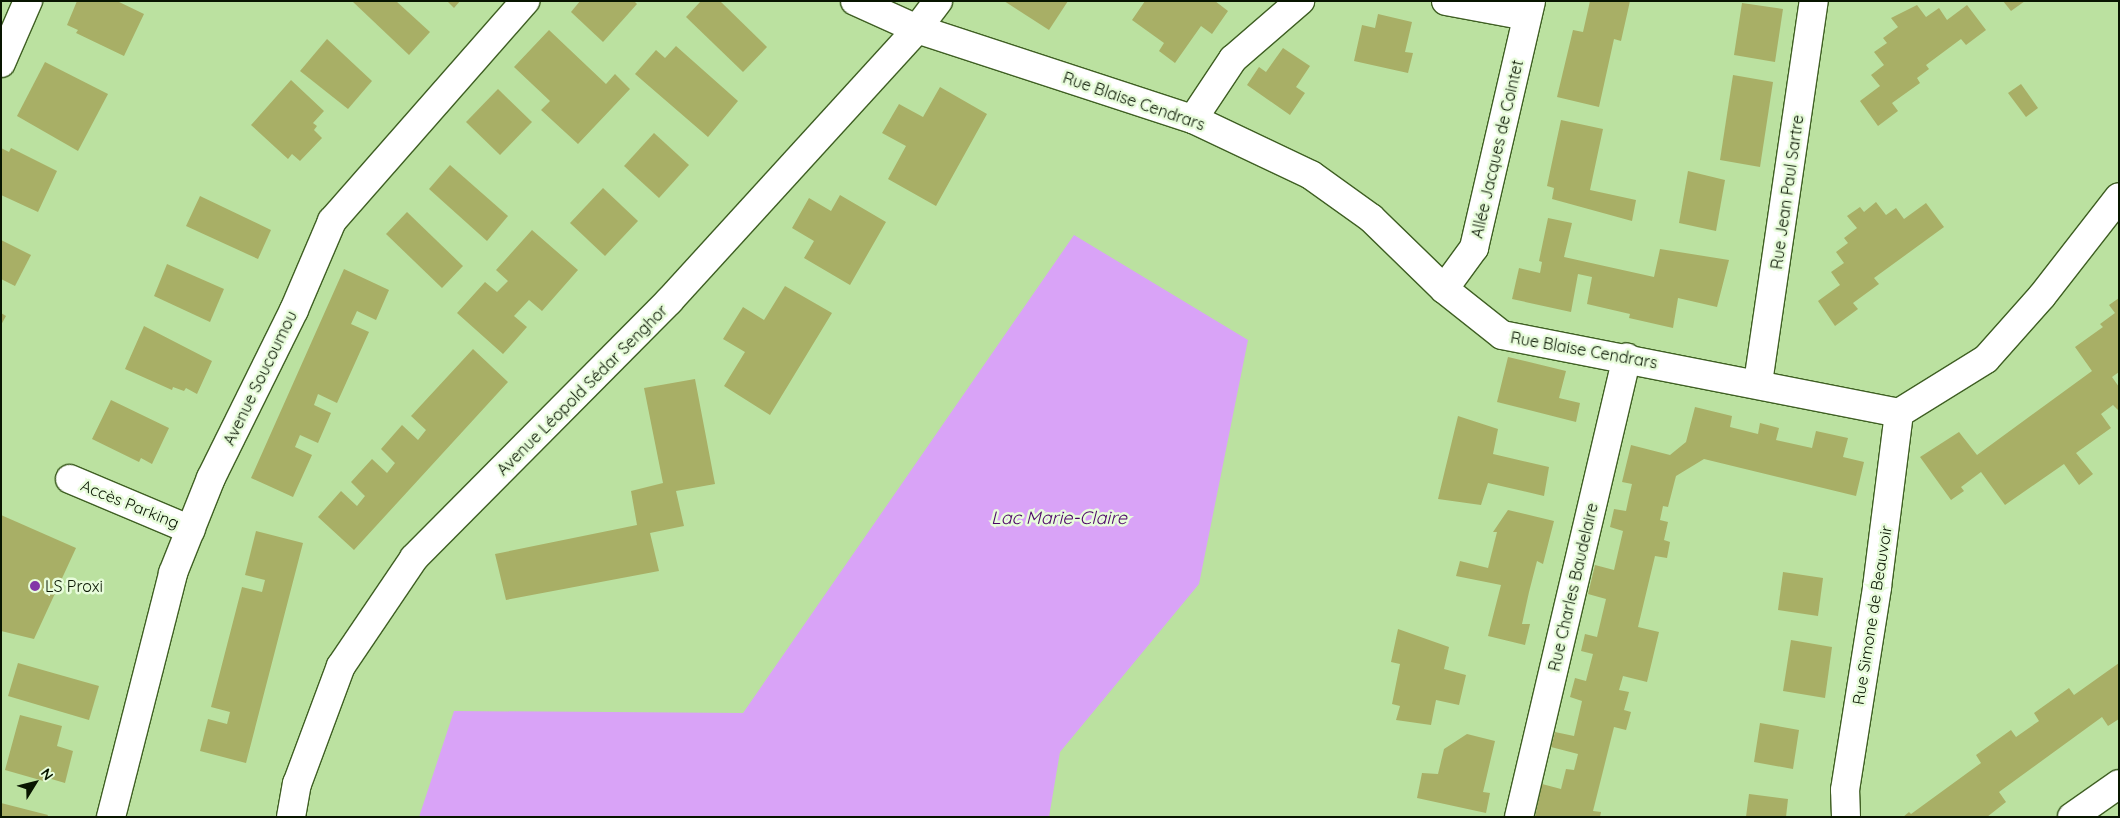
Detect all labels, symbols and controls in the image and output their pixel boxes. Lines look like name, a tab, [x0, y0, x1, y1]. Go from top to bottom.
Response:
street label: Allée Jacques de Cointet	[1467, 58, 1527, 240]
street label: Rue Blaise Cendrars	[1060, 68, 1208, 134]
street label: Rue Jean Paul Sartre	[1767, 113, 1807, 271]
street label: Avenue Léopold Sédar Senghor	[493, 301, 671, 479]
street label: Avenue Soucoumou	[219, 308, 301, 448]
street label: Rue Blaise Cendrars	[1509, 328, 1659, 372]
street label: Accès Parking	[78, 476, 182, 532]
street label: Rue Charles Baudelaire	[1544, 501, 1602, 673]
water label: Lac Marie-Claire	[991, 507, 1127, 529]
street label: Rue Simone de Beauvoir	[1848, 524, 1896, 706]
place label: LS Proxi	[45, 576, 103, 596]
marker: LS Proxi	[29, 580, 41, 592]
north arrow	[10, 758, 60, 808]
text: N	[37, 765, 57, 784]

